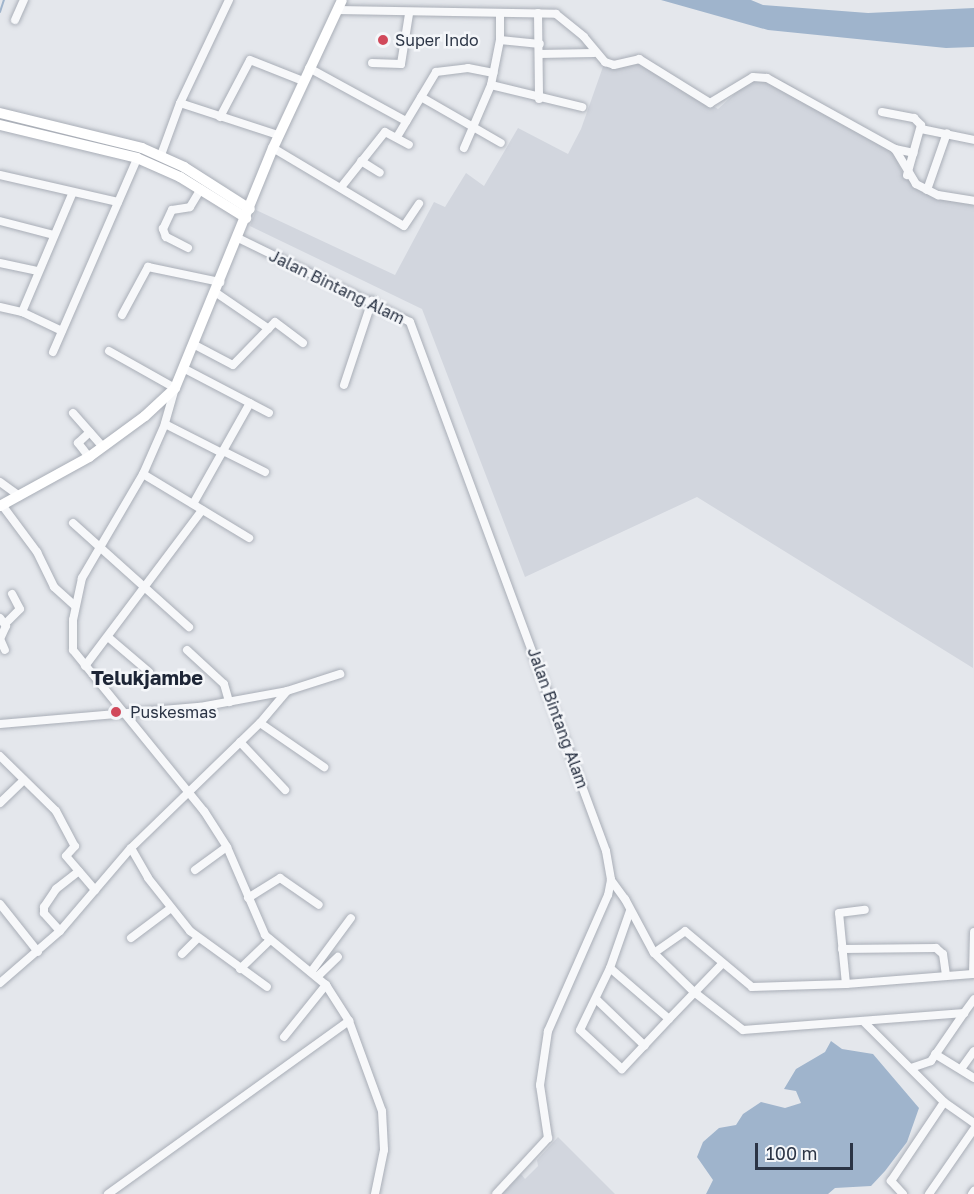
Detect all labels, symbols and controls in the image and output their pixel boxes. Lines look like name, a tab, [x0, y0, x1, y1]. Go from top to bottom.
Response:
place label: Super Indo	[395, 30, 479, 50]
marker: Super Indo	[376, 33, 390, 47]
street label: Jalan Bintang Alam	[266, 246, 408, 328]
street label: Jalan Bintang Alam	[524, 645, 592, 791]
district label: Telukjambe	[91, 665, 203, 689]
place label: Puskesmas	[130, 702, 217, 722]
marker: Puskesmas	[107, 703, 125, 721]
scale bar	[758, 1131, 856, 1169]
text: 100 m	[766, 1142, 817, 1164]

